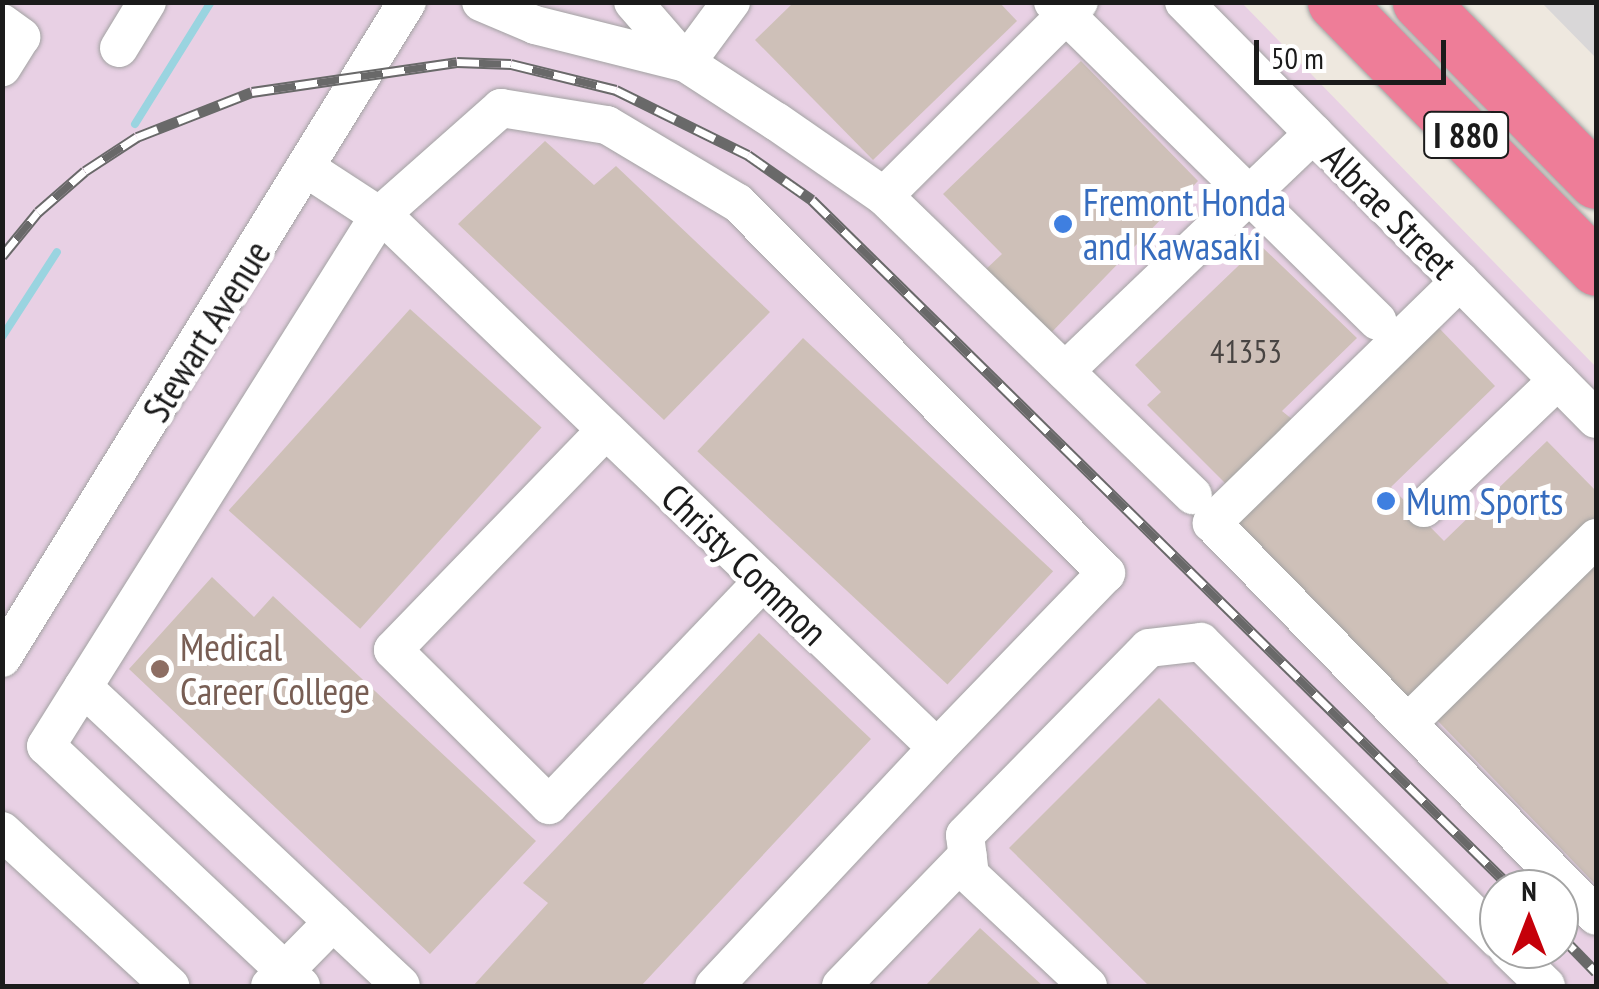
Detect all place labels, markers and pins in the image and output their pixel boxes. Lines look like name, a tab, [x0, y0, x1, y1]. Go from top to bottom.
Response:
place label: Fremont Honda and Kawasaki	[1083, 179, 1286, 268]
marker: Fremont Honda and Kawasaki	[1052, 213, 1074, 235]
place label: Mum Sports	[1406, 478, 1563, 524]
marker: Mum Sports	[1375, 490, 1397, 512]
place label: Medical Career College	[180, 624, 370, 714]
marker: Medical Career College	[149, 658, 171, 680]

